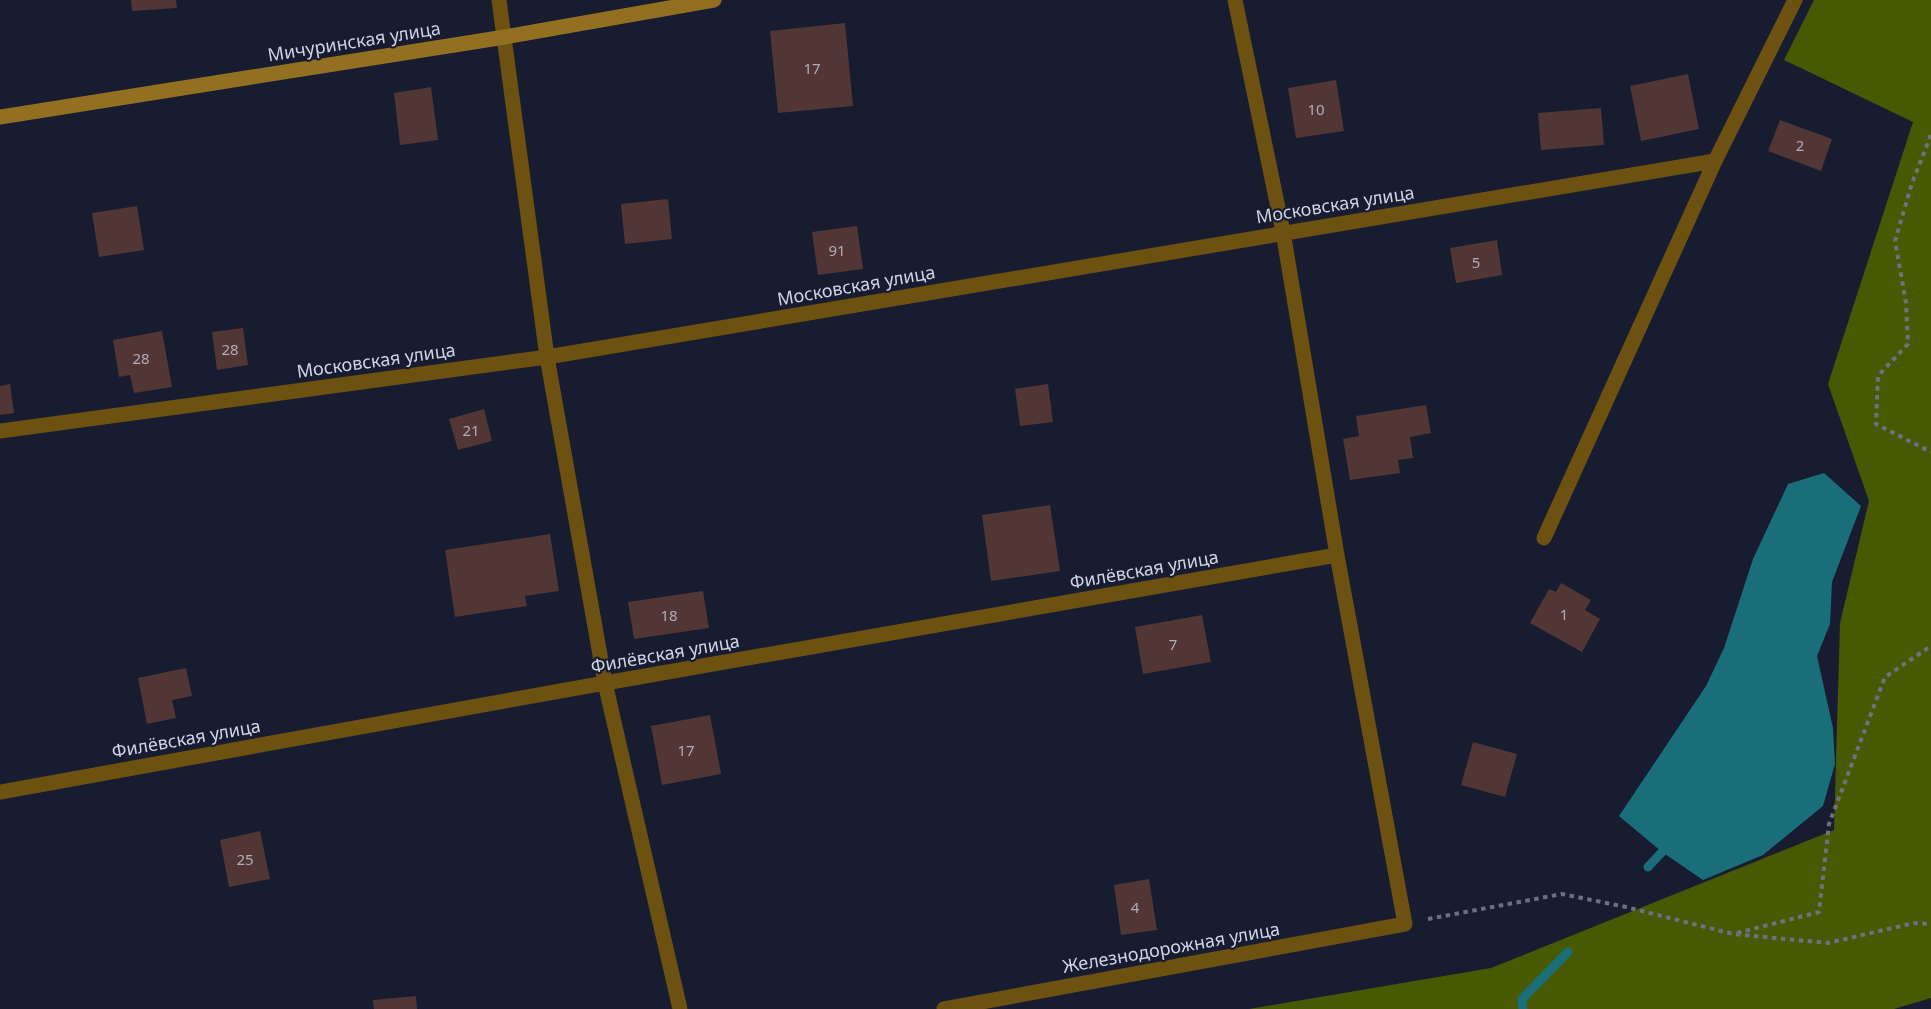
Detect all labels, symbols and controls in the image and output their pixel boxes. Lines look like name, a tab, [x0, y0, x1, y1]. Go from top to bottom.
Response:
street label: Мичуринская улица	[266, 15, 442, 67]
house number: 17	[803, 58, 821, 78]
house number: 10	[1307, 99, 1325, 119]
house number: 2	[1796, 135, 1804, 155]
street label: Московская улица	[1254, 180, 1416, 228]
house number: 91	[828, 240, 846, 260]
house number: 5	[1472, 252, 1480, 272]
street label: Московская улица	[775, 259, 937, 311]
street label: Московская улица	[295, 337, 457, 383]
house number: 28	[221, 339, 239, 359]
house number: 28	[132, 348, 150, 368]
house number: 21	[462, 420, 480, 440]
street label: Филёвская улица	[1068, 544, 1220, 594]
house number: 1	[1560, 604, 1568, 624]
house number: 18	[660, 605, 678, 625]
street label: Филёвская улица	[589, 628, 741, 678]
house number: 7	[1169, 634, 1177, 654]
street label: Филёвская улица	[110, 713, 262, 763]
house number: 17	[677, 740, 695, 760]
house number: 25	[236, 849, 254, 869]
house number: 4	[1131, 897, 1140, 917]
street label: Железнодорожная улица	[1060, 916, 1282, 978]

